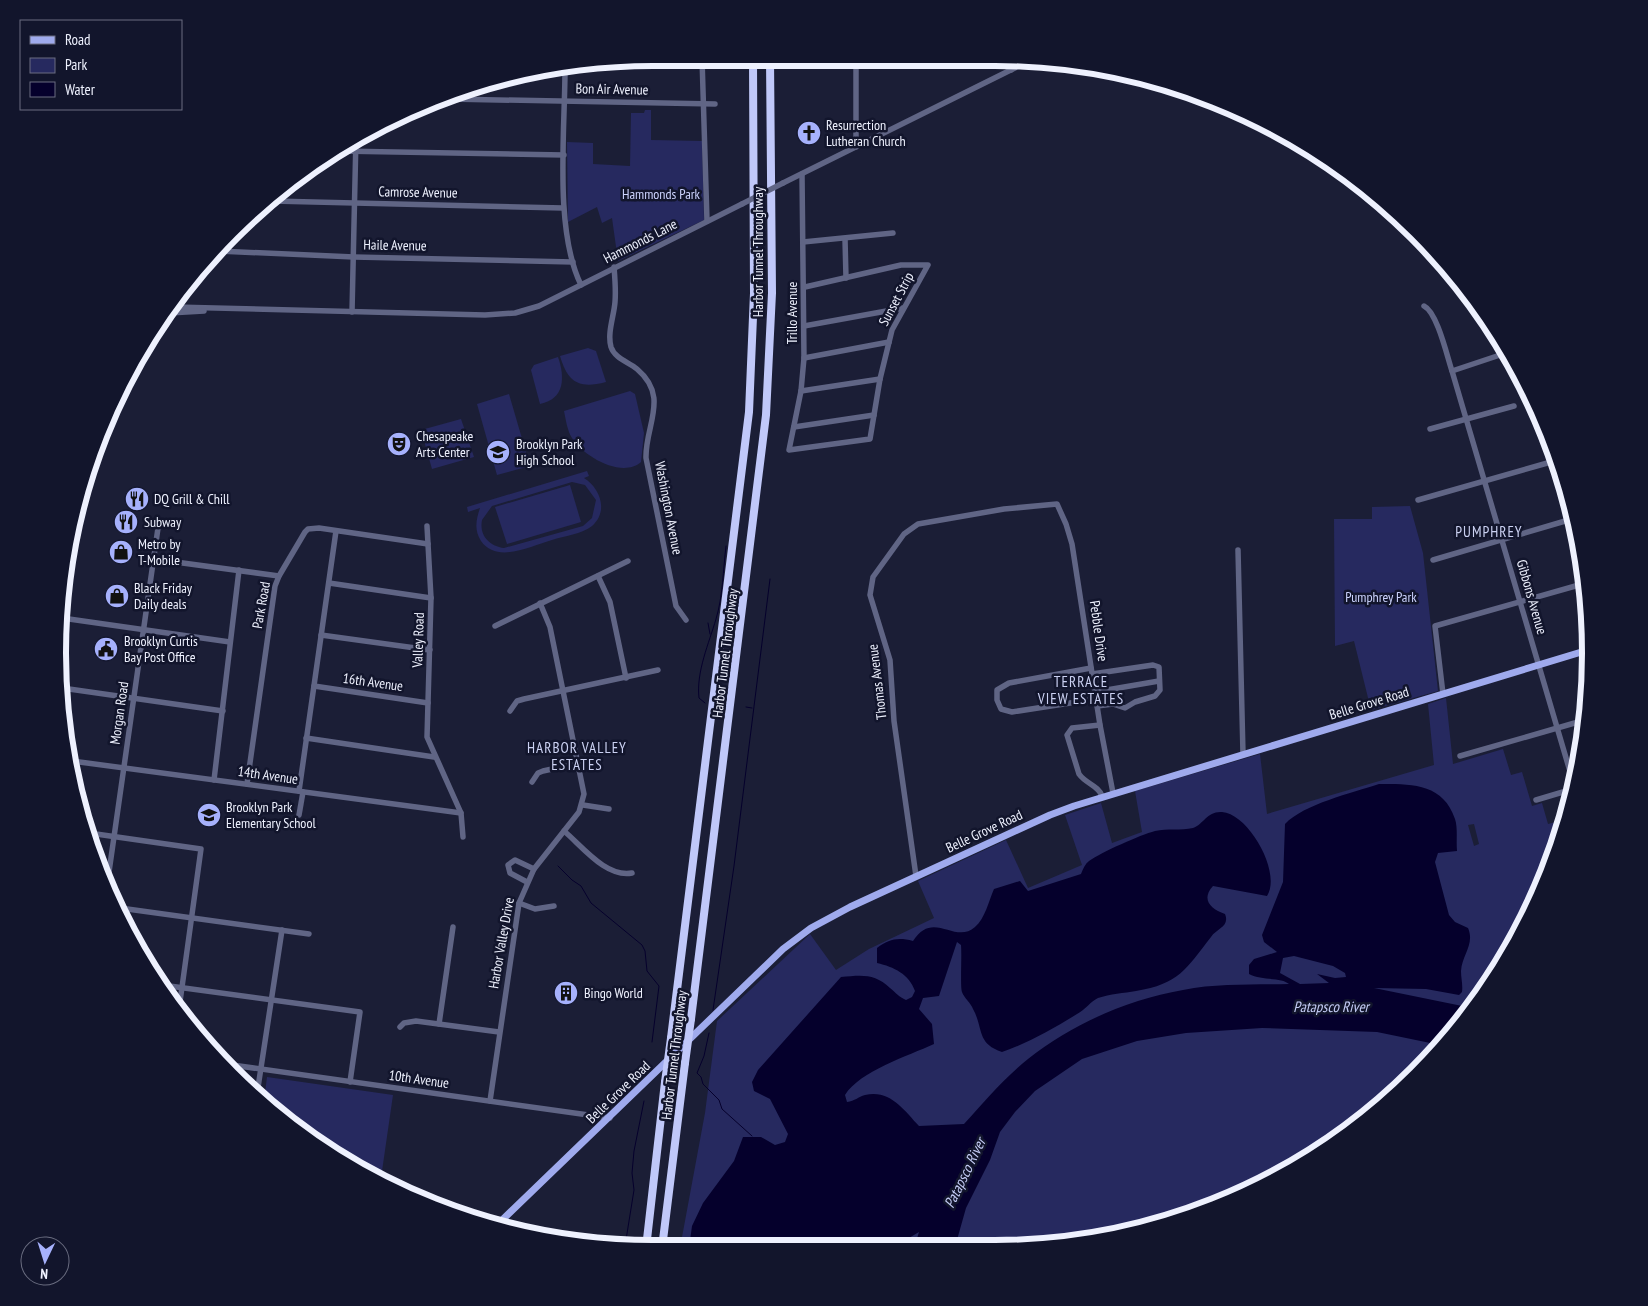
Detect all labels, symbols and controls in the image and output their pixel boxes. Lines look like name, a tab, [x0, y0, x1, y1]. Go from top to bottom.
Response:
legend	[20, 20, 182, 110]
text: Road	[65, 30, 91, 49]
text: Park	[65, 55, 87, 74]
street label: Bon Air Avenue	[575, 79, 649, 99]
text: Water	[65, 80, 96, 99]
place label: Resurrection Lutheran Church	[826, 116, 906, 150]
church icon: Resurrection Lutheran Church	[796, 120, 822, 146]
street label: Camrose Avenue	[378, 182, 458, 202]
park label: Hammonds Park	[622, 185, 701, 203]
street label: Harbor Tunnel Throughway	[749, 186, 767, 317]
street label: Hammonds Lane	[600, 215, 680, 267]
street label: Haile Avenue	[363, 235, 427, 255]
street label: Sunset Strip	[874, 269, 918, 329]
street label: Trillo Avenue	[783, 282, 801, 344]
place label: Chesapeake Arts Center	[416, 427, 473, 461]
theatre icon: Chesapeake Arts Center	[386, 431, 412, 457]
place label: Brooklyn Park High School	[516, 435, 583, 469]
school or university icon: Brooklyn Park High School	[485, 439, 511, 465]
street label: Washington Avenue	[651, 460, 687, 556]
restaurant icon: DQ Grill & Chill	[124, 486, 150, 512]
place label: DQ Grill & Chill	[154, 490, 230, 508]
restaurant icon: Subway	[113, 509, 139, 535]
place label: Subway	[144, 513, 182, 531]
district label: PUMPHREY	[1455, 522, 1523, 541]
place label: Metro by T-Mobile	[138, 535, 181, 569]
shop icon: Metro by T-Mobile	[108, 539, 134, 565]
street label: Gibbons Avenue	[1513, 558, 1551, 637]
place label: Black Friday Daily deals	[134, 579, 193, 613]
street label: Park Road	[248, 580, 274, 630]
shop icon: Black Friday Daily deals	[104, 583, 130, 609]
street label: Harbor Tunnel Throughway	[708, 587, 742, 719]
park label: Pumphrey Park	[1345, 588, 1417, 606]
street label: Pebble Drive	[1086, 599, 1112, 663]
street label: Valley Road	[408, 612, 428, 669]
place label: Brooklyn Curtis Bay Post Office	[124, 632, 198, 666]
public building icon: Brooklyn Curtis Bay Post Office	[93, 636, 119, 662]
street label: Thomas Avenue	[863, 643, 891, 721]
street label: 16th Avenue	[342, 669, 404, 695]
district label: TERRACE VIEW ESTATES	[1037, 672, 1124, 708]
street label: Morgan Road	[106, 680, 132, 746]
street label: Belle Grove Road	[1327, 682, 1411, 724]
district label: HARBOR VALLEY ESTATES	[527, 738, 627, 774]
street label: 14th Avenue	[237, 762, 299, 788]
place label: Brooklyn Park Elementary School	[226, 798, 316, 832]
school or university icon: Brooklyn Park Elementary School	[196, 802, 222, 828]
street label: Belle Grove Road	[943, 805, 1025, 857]
street label: Harbor Valley Drive	[484, 896, 518, 990]
building icon: Bingo World	[553, 980, 579, 1006]
place label: Bingo World	[584, 984, 643, 1002]
street label: Harbor Tunnel Throughway	[657, 989, 691, 1121]
water label: Patapsco River	[1293, 997, 1371, 1016]
street label: Belle Grove Road	[582, 1057, 654, 1127]
street label: 10th Avenue	[388, 1066, 450, 1092]
water label: Patapsco River	[939, 1133, 990, 1211]
north arrow	[20, 1236, 70, 1286]
text: N	[40, 1265, 48, 1283]

